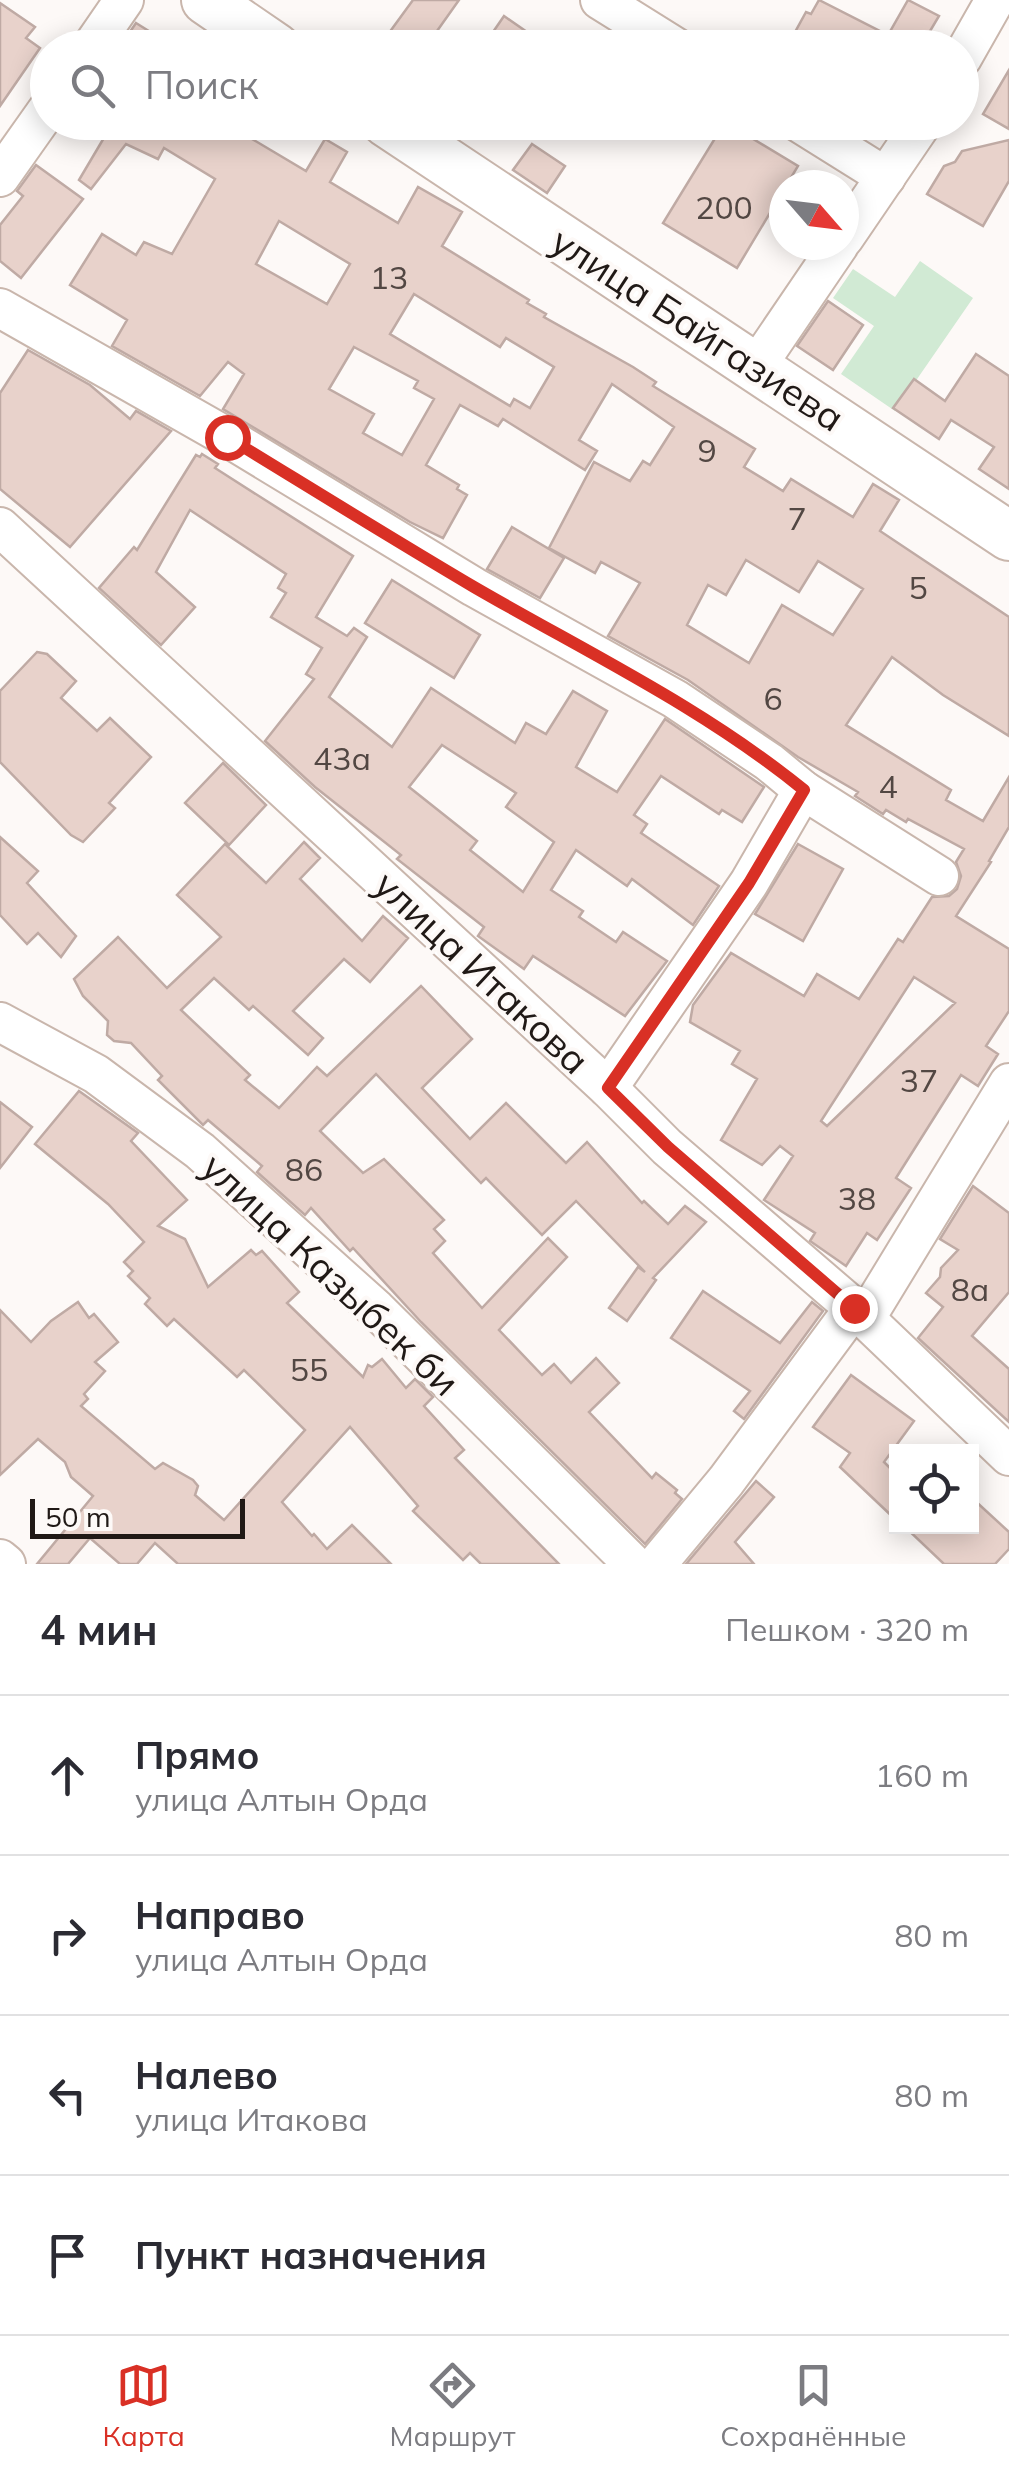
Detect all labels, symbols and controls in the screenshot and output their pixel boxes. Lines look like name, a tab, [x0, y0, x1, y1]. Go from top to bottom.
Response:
search box	[30, 30, 979, 140]
icon: search	[65, 58, 120, 113]
text: Поиск	[145, 61, 258, 109]
north arrow	[769, 170, 859, 260]
house number: 200	[695, 187, 753, 227]
street label: улица Байгазиева	[543, 216, 853, 442]
house number: 13	[370, 257, 408, 297]
route start	[205, 415, 251, 461]
house number: 9	[697, 430, 717, 470]
house number: 7	[787, 498, 807, 538]
house number: 5	[908, 567, 928, 607]
house number: 6	[763, 678, 783, 718]
house number: 43а	[313, 738, 371, 778]
house number: 4	[878, 766, 898, 806]
street label: улица Итакова	[365, 860, 599, 1084]
house number: 37	[900, 1060, 938, 1100]
street label: улица Казыбек би	[192, 1142, 470, 1406]
house number: 86	[285, 1149, 323, 1189]
house number: 38	[838, 1178, 876, 1218]
house number: 8а	[951, 1269, 989, 1309]
route end	[832, 1286, 878, 1332]
house number: 55	[290, 1349, 328, 1389]
map controls	[889, 1444, 979, 1534]
button: locate	[889, 1444, 979, 1534]
scale bar	[30, 1494, 245, 1538]
text: 50 m	[45, 1499, 111, 1534]
text: 4 мин	[40, 1603, 158, 1656]
text: Пешком · 320 m	[725, 1609, 969, 1649]
text: Прямо	[135, 1731, 260, 1779]
icon: ahead	[40, 1748, 95, 1803]
text: 160 m	[875, 1755, 969, 1795]
text: улица Алтын Орда	[135, 1779, 428, 1819]
text: Направо	[135, 1891, 305, 1939]
icon: right	[40, 1908, 95, 1963]
text: 80 m	[894, 1915, 969, 1955]
text: улица Алтын Орда	[135, 1939, 428, 1979]
text: Налево	[135, 2051, 278, 2099]
icon: left	[40, 2068, 95, 2123]
text: 80 m	[894, 2075, 969, 2115]
text: улица Итакова	[135, 2099, 368, 2139]
icon: arrive	[40, 2228, 95, 2283]
text: Пункт назначения	[135, 2231, 487, 2279]
tab: Карта	[102, 2358, 185, 2453]
tab: Маршрут	[390, 2358, 515, 2453]
tab: Сохранённые	[720, 2358, 907, 2453]

